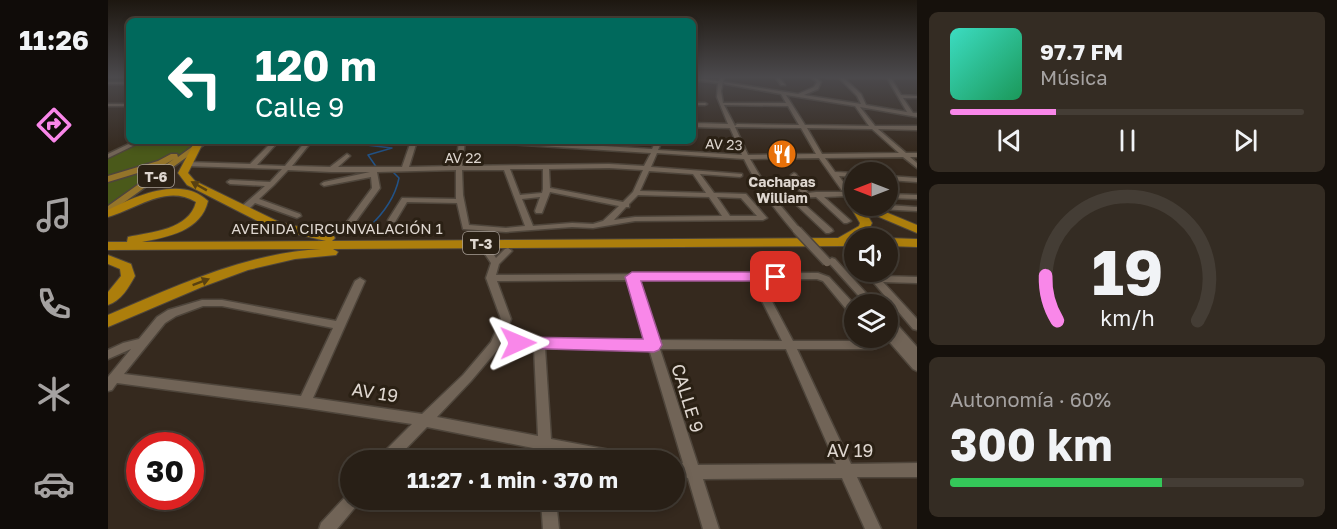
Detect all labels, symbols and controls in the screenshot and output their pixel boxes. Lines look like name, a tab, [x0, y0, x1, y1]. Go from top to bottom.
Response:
text: 11:26	[19, 24, 89, 56]
text: 97.7 FM	[1040, 38, 1123, 65]
text: 120 m	[255, 40, 377, 90]
icon: left	[156, 42, 234, 120]
text: Música	[1040, 65, 1107, 89]
text: Calle 9	[255, 91, 344, 123]
icon: directions	[33, 104, 75, 146]
icon: previous	[993, 124, 1026, 157]
icon: pause	[1111, 124, 1144, 157]
icon: next	[1229, 124, 1262, 157]
street label: AV 23	[705, 135, 743, 153]
restaurant icon: Cachapas William	[766, 138, 798, 170]
street label: AV 22	[444, 149, 482, 166]
north arrow	[844, 162, 898, 216]
map controls	[844, 162, 898, 348]
road number: T-6	[138, 165, 174, 187]
place label: Cachapas William	[748, 173, 816, 206]
one-way arrow	[190, 181, 207, 191]
icon: music	[33, 194, 75, 236]
street label: AVENIDA CIRCUNVALACIÓN 1	[231, 219, 443, 237]
button: sound	[844, 228, 898, 282]
road number: T-3	[463, 232, 499, 254]
text: 19	[1091, 235, 1163, 310]
pin	[750, 251, 801, 302]
icon: arrive	[759, 260, 792, 293]
one-way arrow	[192, 277, 210, 287]
icon: phone	[33, 283, 75, 325]
button: layers	[844, 294, 898, 348]
text: km/h	[1100, 306, 1154, 332]
position arrow	[486, 311, 550, 375]
street label: CALLE 9	[667, 361, 709, 435]
icon: climate	[33, 373, 75, 415]
street label: AV 19	[350, 377, 400, 407]
text: Autonomía · 60%	[950, 387, 1111, 411]
text: 300 km	[950, 417, 1113, 471]
speed limit sign: 30	[126, 432, 204, 510]
street label: AV 19	[827, 439, 873, 461]
icon: car	[33, 463, 75, 505]
text: 11:27 · 1 min · 370 m	[407, 466, 618, 493]

